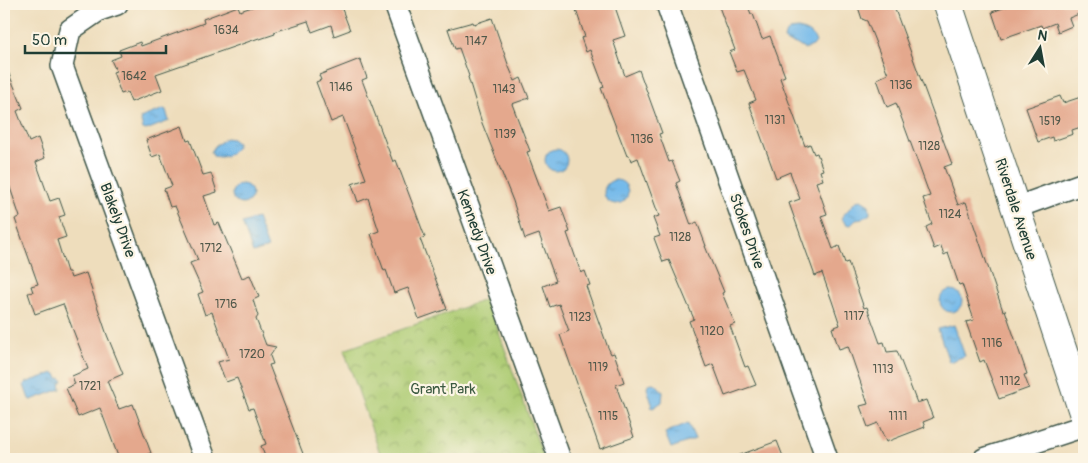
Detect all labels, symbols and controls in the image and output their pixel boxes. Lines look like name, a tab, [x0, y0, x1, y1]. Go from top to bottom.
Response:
scale bar	[25, 22, 166, 54]
north arrow	[1016, 22, 1066, 72]
house number: 1634	[213, 23, 239, 38]
text: N	[1036, 26, 1049, 45]
text: 50 m	[32, 31, 67, 50]
house number: 1147	[465, 34, 488, 49]
house number: 1642	[121, 69, 147, 84]
house number: 1136	[889, 78, 913, 93]
house number: 1146	[329, 80, 353, 95]
house number: 1143	[492, 82, 516, 97]
house number: 1131	[765, 113, 785, 128]
house number: 1519	[1039, 114, 1061, 129]
house number: 1139	[494, 127, 516, 142]
house number: 1136	[630, 132, 654, 147]
house number: 1128	[918, 139, 940, 154]
street label: Riverdale Avenue	[990, 156, 1041, 263]
street label: Blakely Drive	[95, 180, 140, 261]
street label: Kennedy Drive	[452, 187, 501, 278]
street label: Stokes Drive	[725, 191, 768, 272]
house number: 1124	[938, 207, 962, 222]
house number: 1128	[669, 230, 691, 245]
house number: 1712	[200, 241, 223, 256]
house number: 1716	[215, 297, 237, 312]
house number: 1117	[844, 309, 865, 324]
house number: 1123	[569, 310, 592, 325]
house number: 1120	[700, 324, 724, 339]
house number: 1116	[981, 336, 1003, 351]
house number: 1720	[239, 347, 265, 362]
house number: 1119	[588, 360, 608, 375]
house number: 1113	[873, 362, 894, 377]
house number: 1112	[1000, 374, 1021, 389]
house number: 1721	[79, 379, 101, 394]
park label: Grant Park	[410, 380, 477, 399]
house number: 1115	[598, 409, 618, 424]
house number: 1111	[889, 409, 907, 424]

